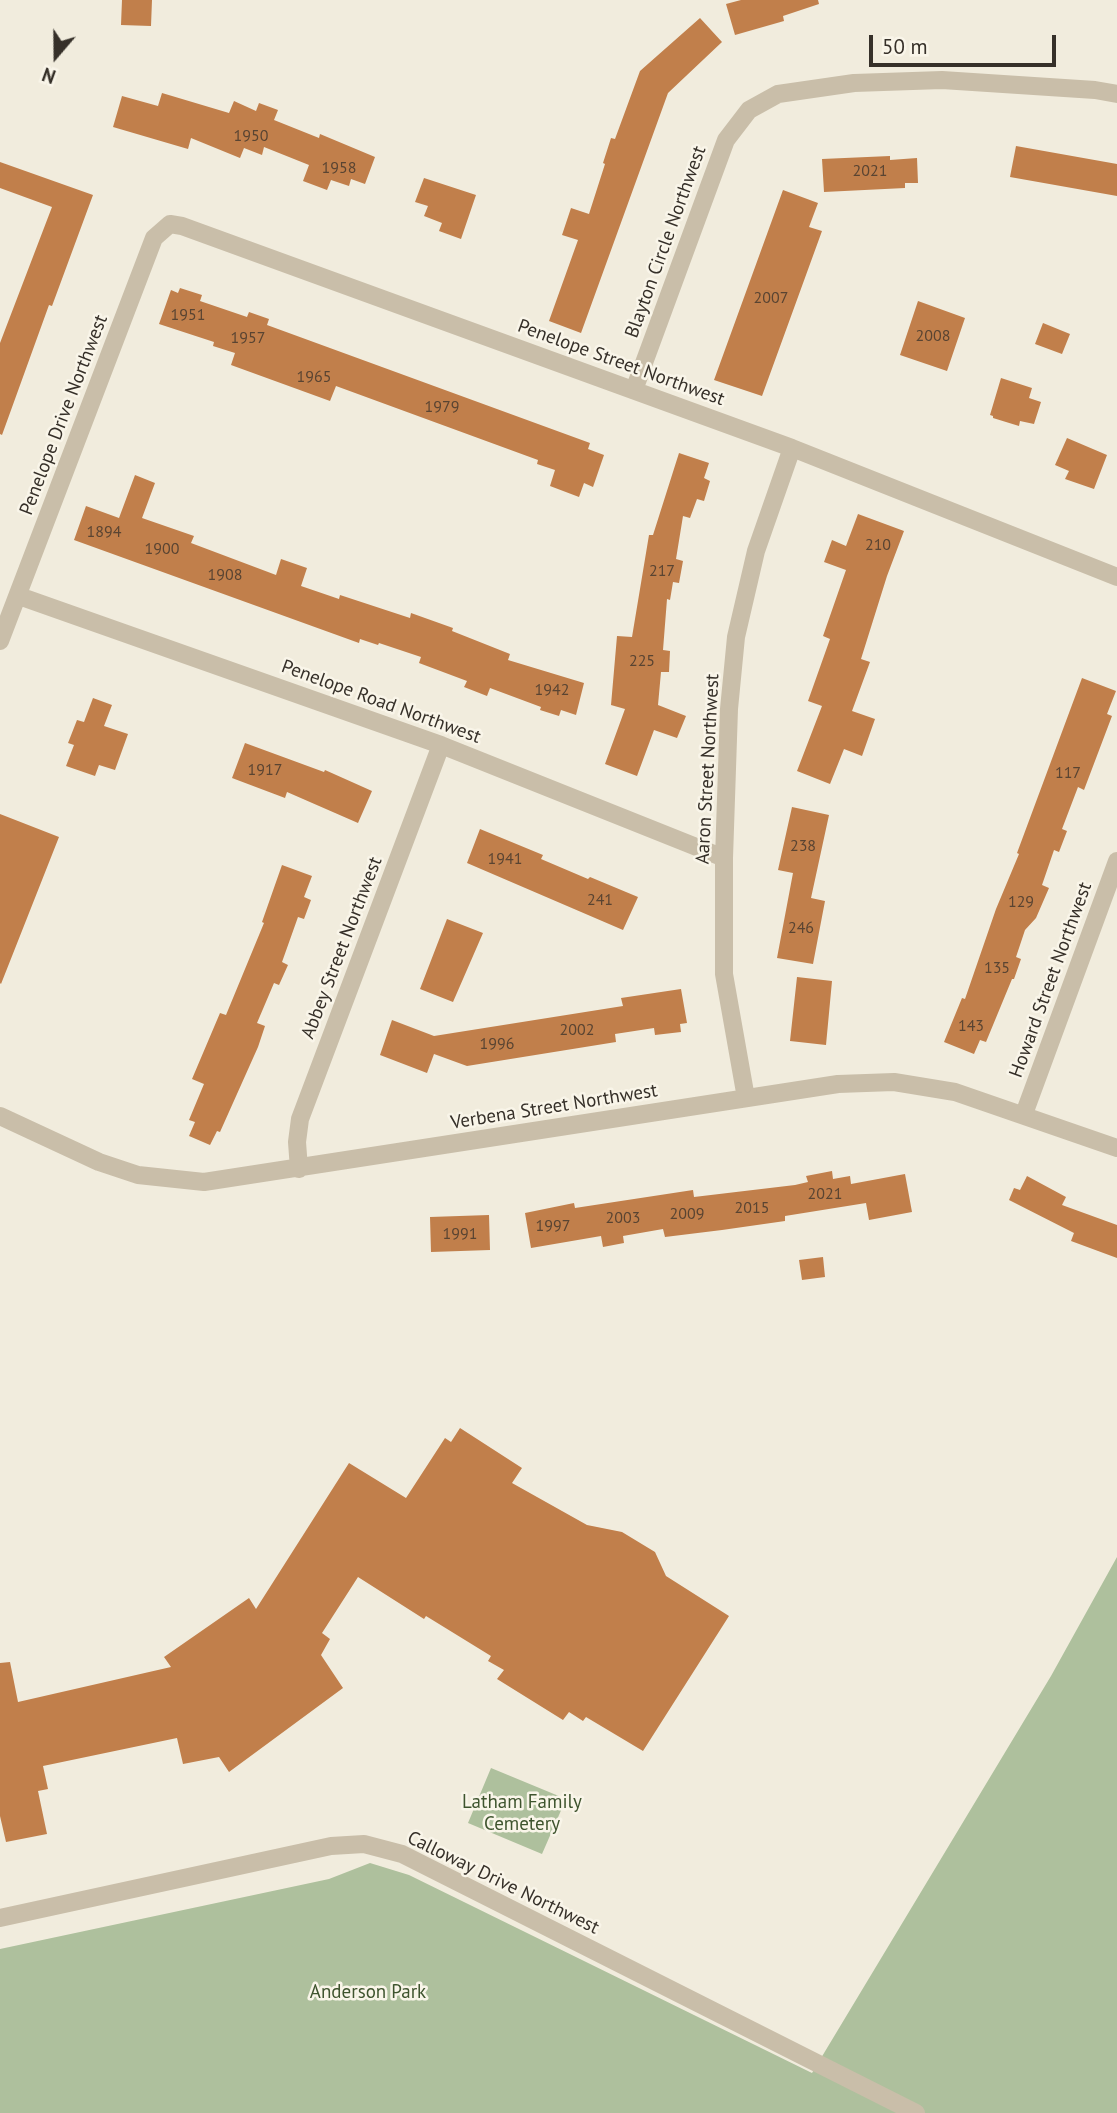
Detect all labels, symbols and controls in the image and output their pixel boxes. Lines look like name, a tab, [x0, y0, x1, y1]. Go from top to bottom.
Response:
north arrow	[21, 21, 91, 91]
scale bar	[872, 21, 1059, 65]
text: 50 m	[882, 33, 928, 60]
text: N	[39, 62, 59, 89]
house number: 1950	[234, 126, 268, 146]
street label: Blayton Circle Northwest	[621, 143, 711, 341]
house number: 1958	[322, 158, 356, 178]
house number: 2021	[853, 161, 887, 181]
house number: 2007	[754, 288, 788, 308]
house number: 1951	[171, 305, 205, 325]
street label: Penelope Drive Northwest	[15, 312, 113, 518]
street label: Penelope Street Northwest	[514, 315, 728, 411]
house number: 2008	[916, 326, 950, 346]
house number: 1957	[231, 328, 265, 348]
house number: 1965	[297, 367, 331, 387]
house number: 1979	[425, 397, 459, 417]
house number: 1894	[87, 522, 121, 542]
house number: 210	[865, 535, 891, 555]
house number: 1900	[145, 539, 179, 559]
house number: 217	[649, 561, 675, 581]
house number: 1908	[208, 565, 242, 585]
house number: 225	[629, 651, 655, 671]
street label: Penelope Road Northwest	[278, 655, 484, 749]
street label: Aaron Street Northwest	[692, 673, 724, 865]
house number: 1942	[535, 680, 569, 700]
house number: 1917	[248, 760, 282, 780]
house number: 117	[1055, 763, 1081, 783]
house number: 238	[790, 836, 816, 856]
house number: 1941	[488, 849, 522, 869]
street label: Abbey Street Northwest	[297, 854, 387, 1042]
street label: Howard Street Northwest	[1005, 879, 1097, 1081]
house number: 241	[587, 890, 613, 910]
house number: 129	[1008, 892, 1034, 912]
house number: 246	[788, 918, 814, 938]
house number: 135	[984, 958, 1010, 978]
house number: 143	[958, 1016, 984, 1036]
house number: 2002	[560, 1020, 594, 1040]
house number: 1996	[480, 1034, 514, 1054]
street label: Verbena Street Northwest	[449, 1079, 659, 1135]
house number: 2021	[808, 1184, 842, 1204]
house number: 2015	[735, 1198, 769, 1218]
house number: 2009	[670, 1204, 704, 1224]
house number: 2003	[606, 1208, 640, 1228]
house number: 1997	[536, 1216, 570, 1236]
house number: 1991	[443, 1224, 477, 1244]
park label: Latham Family Cemetery	[462, 1792, 582, 1836]
street label: Calloway Drive Northwest	[403, 1827, 603, 1939]
park label: Anderson Park	[310, 1982, 426, 2004]

